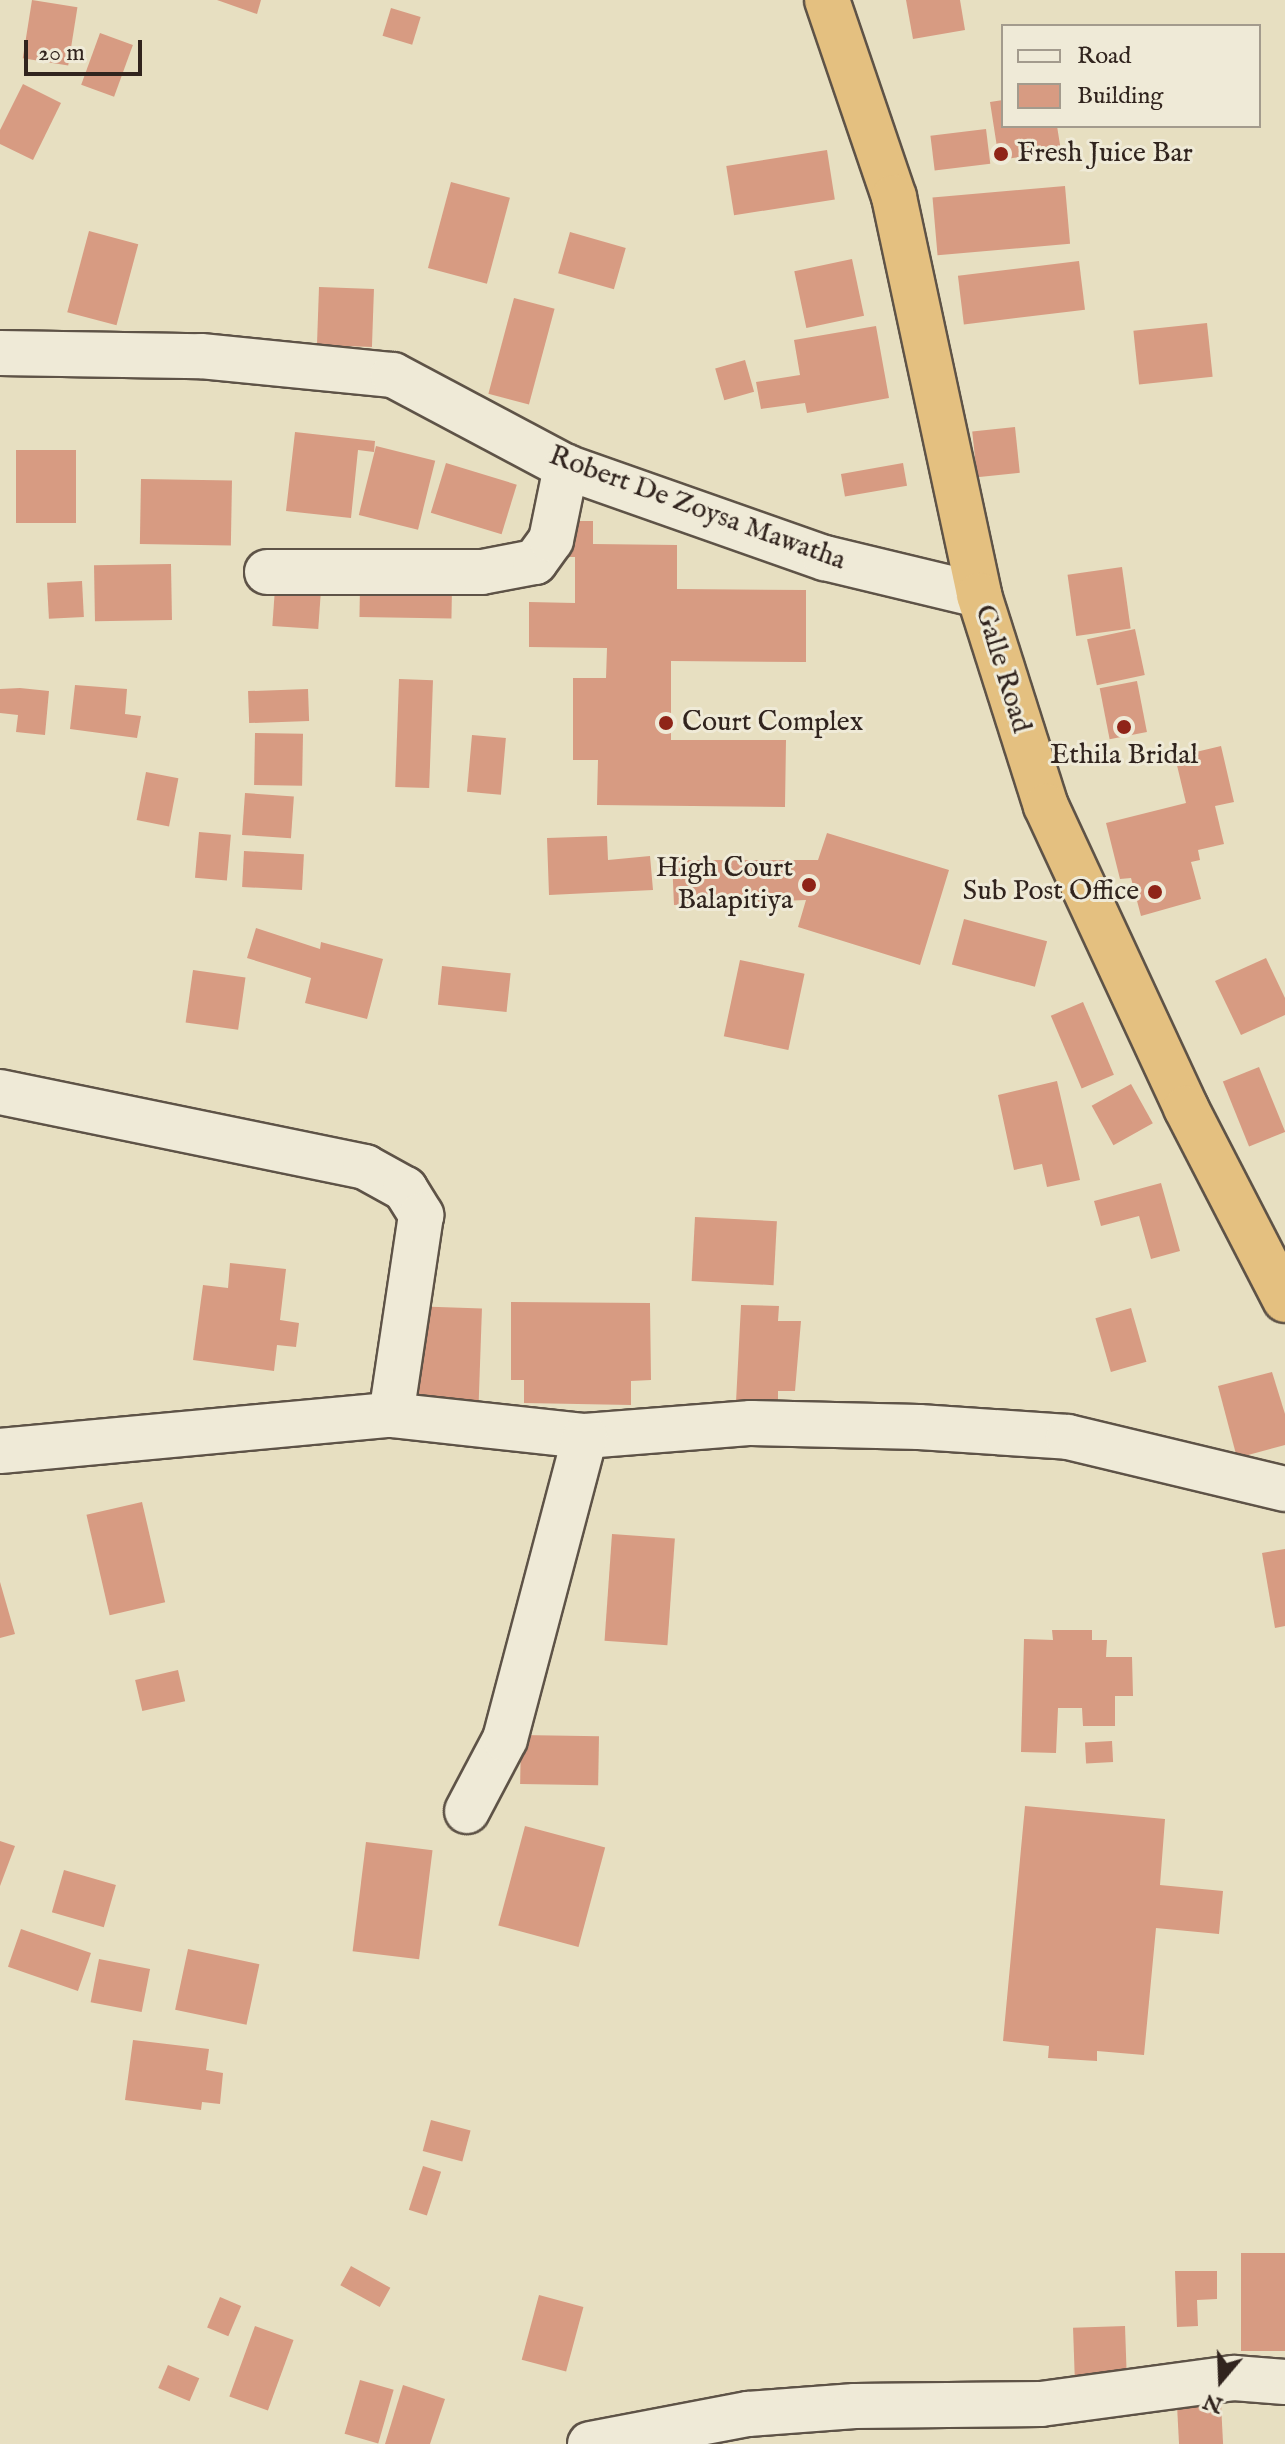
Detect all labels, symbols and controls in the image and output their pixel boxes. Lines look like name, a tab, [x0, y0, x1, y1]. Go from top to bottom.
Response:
scale bar	[28, 24, 146, 74]
legend	[1001, 24, 1261, 128]
text: 20 m	[38, 38, 85, 69]
text: Road	[1077, 41, 1131, 72]
text: Building	[1077, 81, 1163, 112]
place label: Fresh Juice Bar	[1017, 137, 1193, 171]
marker: Fresh Juice Bar	[992, 145, 1010, 163]
street label: Robert De Zoysa Mawatha	[544, 440, 850, 578]
street label: Galle Road	[967, 601, 1037, 737]
place label: Court Complex	[682, 706, 863, 740]
marker: Court Complex	[657, 714, 675, 732]
marker: Ethila Bridal	[1115, 718, 1133, 736]
place label: Ethila Bridal	[1050, 739, 1198, 773]
place label: High Court Balapitiya	[656, 852, 793, 918]
place label: Sub Post Office	[963, 875, 1139, 909]
marker: High Court Balapitiya	[800, 876, 818, 894]
marker: Sub Post Office	[1146, 883, 1164, 901]
north arrow	[1181, 2340, 1261, 2420]
text: N	[1200, 2386, 1227, 2419]

